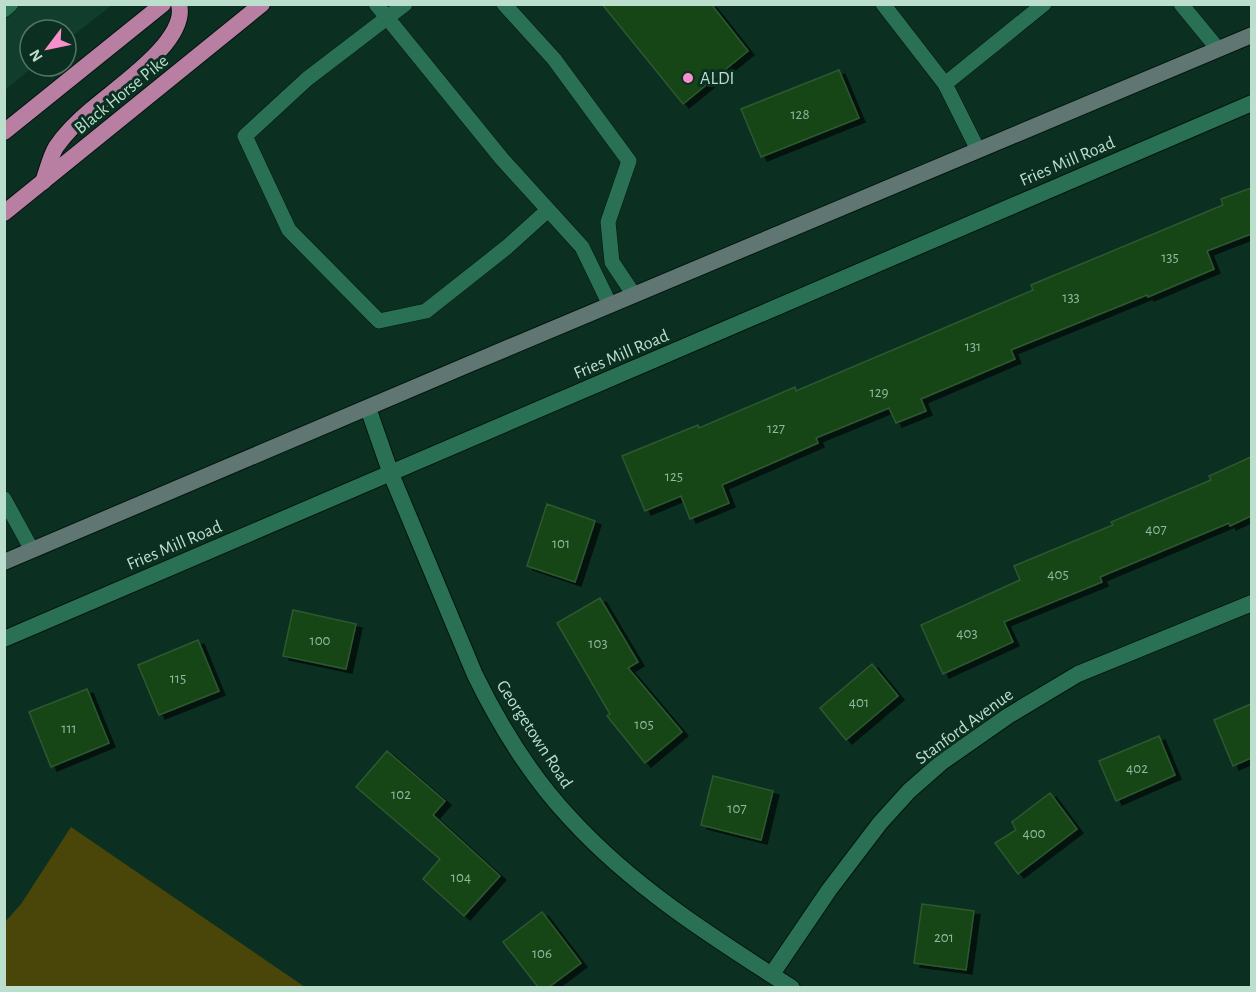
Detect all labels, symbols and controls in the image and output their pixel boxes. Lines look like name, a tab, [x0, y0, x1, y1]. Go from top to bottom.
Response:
north arrow	[18, 18, 78, 78]
text: N	[26, 46, 46, 64]
street label: Black Horse Pike	[71, 52, 172, 138]
place label: ALDI	[700, 70, 734, 88]
marker: ALDI	[681, 71, 695, 85]
house number: 128	[790, 107, 810, 122]
street label: Fries Mill Road	[1017, 134, 1118, 190]
house number: 135	[1161, 250, 1179, 265]
house number: 133	[1062, 290, 1080, 305]
street label: Fries Mill Road	[571, 327, 672, 383]
house number: 131	[965, 339, 981, 354]
house number: 129	[869, 385, 889, 400]
house number: 127	[767, 421, 785, 436]
house number: 125	[665, 469, 683, 484]
street label: Fries Mill Road	[124, 518, 225, 574]
house number: 407	[1145, 522, 1167, 537]
house number: 101	[552, 536, 570, 551]
house number: 405	[1047, 567, 1069, 582]
house number: 403	[956, 626, 978, 641]
house number: 100	[309, 633, 331, 648]
house number: 103	[588, 636, 608, 651]
house number: 115	[170, 671, 186, 686]
street label: Georgetown Road	[493, 677, 576, 792]
street label: Stanford Avenue	[912, 685, 1017, 768]
house number: 401	[849, 695, 869, 710]
house number: 105	[634, 717, 654, 732]
house number: 111	[61, 721, 77, 736]
house number: 402	[1126, 761, 1148, 776]
house number: 102	[391, 787, 411, 802]
house number: 107	[727, 801, 747, 816]
house number: 400	[1022, 826, 1046, 841]
house number: 104	[451, 870, 471, 885]
house number: 201	[934, 930, 954, 945]
house number: 106	[532, 946, 552, 961]

